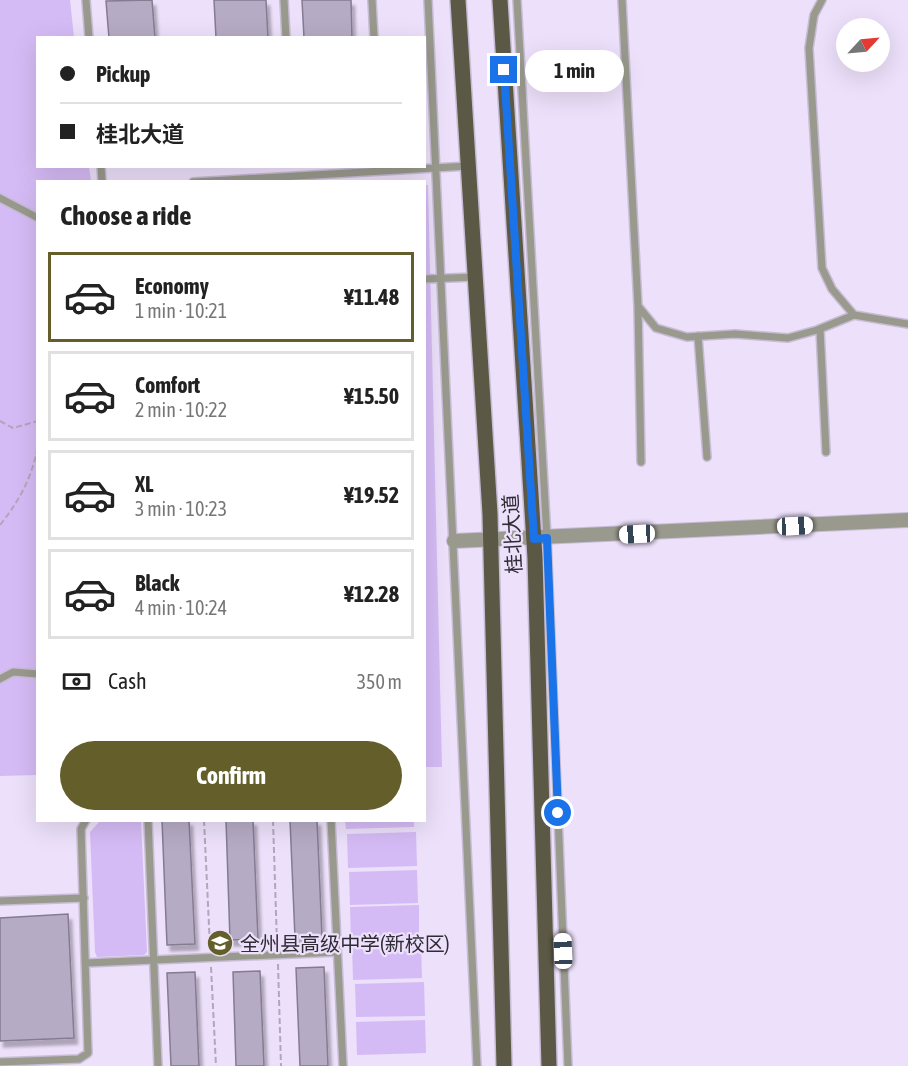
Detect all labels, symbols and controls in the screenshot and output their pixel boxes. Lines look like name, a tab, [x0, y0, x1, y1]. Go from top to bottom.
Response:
north arrow	[836, 18, 890, 72]
map controls	[836, 18, 890, 72]
callout: 1 min	[525, 49, 624, 91]
route end	[490, 56, 517, 83]
text: 1 min	[554, 59, 595, 82]
text: Pickup	[96, 61, 151, 87]
text: 桂北大道	[96, 121, 184, 147]
text: Choose a ride	[60, 200, 192, 231]
icon: car	[63, 270, 117, 324]
text: Economy	[135, 273, 209, 299]
text: ¥11.48	[344, 284, 399, 310]
text: 1 min · 10:21	[135, 299, 227, 322]
icon: car	[63, 369, 117, 423]
text: Comfort	[135, 372, 200, 398]
text: ¥15.50	[344, 383, 399, 409]
text: 2 min · 10:22	[135, 398, 227, 421]
icon: car	[63, 468, 117, 522]
text: XL	[135, 471, 153, 497]
text: ¥19.52	[344, 482, 399, 508]
street label: 桂北大道	[498, 493, 526, 575]
text: 3 min · 10:23	[135, 497, 227, 520]
car	[777, 516, 813, 536]
car	[619, 524, 655, 544]
icon: car	[63, 567, 117, 621]
text: Black	[135, 570, 179, 596]
text: ¥12.28	[344, 581, 399, 607]
text: 4 min · 10:24	[135, 596, 227, 619]
icon: cash	[60, 665, 93, 698]
text: Cash	[108, 668, 147, 694]
text: 350 m	[357, 670, 402, 693]
button: Confirm	[60, 741, 402, 810]
route start	[544, 799, 571, 826]
school or university icon: 全州县高级中学(新校区)	[205, 928, 235, 958]
place label: 全州县高级中学(新校区)	[240, 932, 450, 955]
car	[553, 933, 573, 969]

